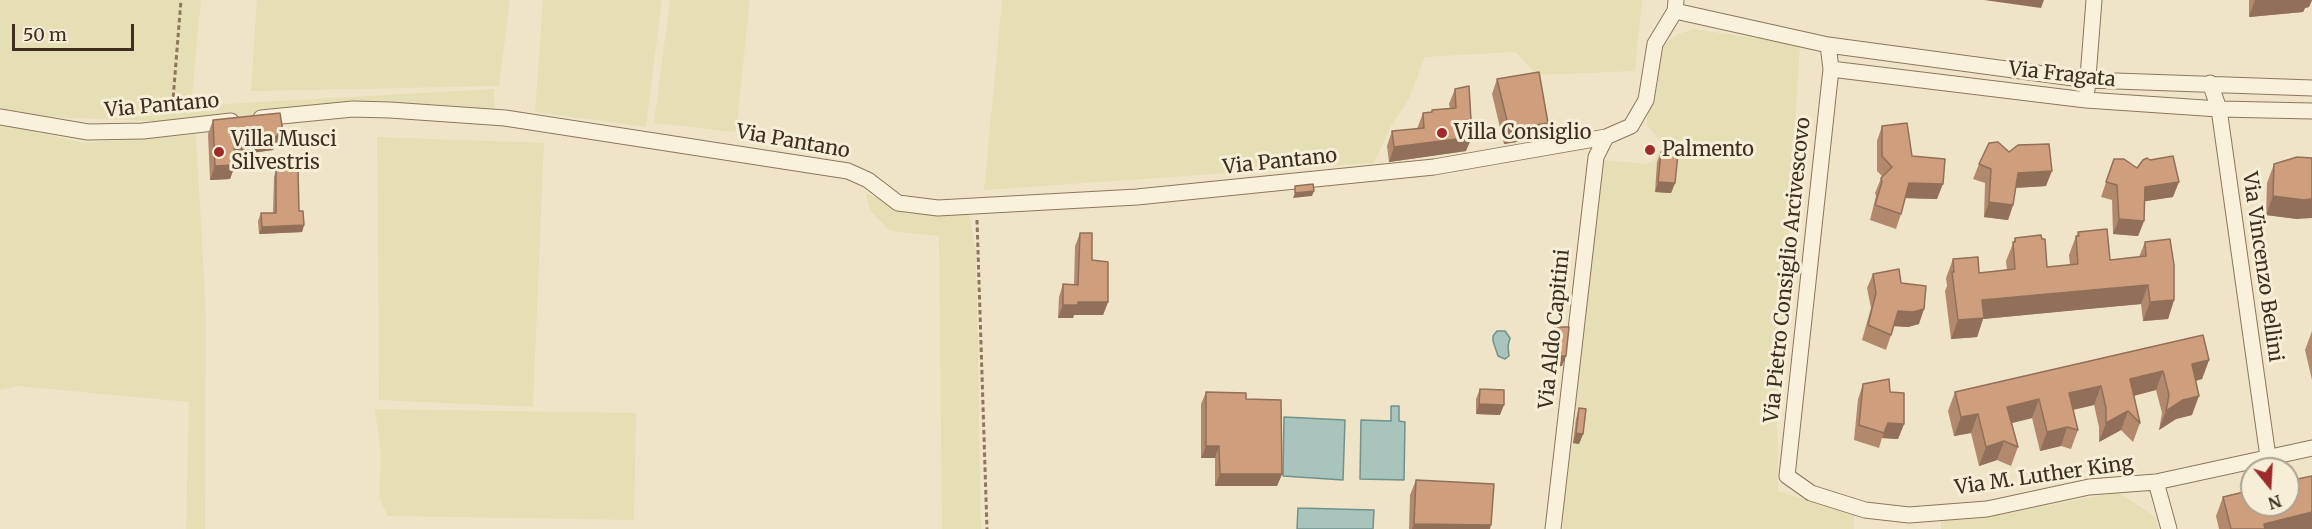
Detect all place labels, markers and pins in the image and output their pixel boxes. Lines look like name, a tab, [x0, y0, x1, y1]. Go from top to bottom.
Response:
place label: Villa Consiglio	[1454, 121, 1591, 145]
marker: Villa Consiglio	[1435, 126, 1449, 140]
place label: Villa Musci Silvestris	[231, 128, 337, 175]
place label: Palmento	[1662, 138, 1754, 162]
marker: Palmento	[1643, 143, 1657, 157]
marker: Villa Musci Silvestris	[212, 145, 226, 159]

